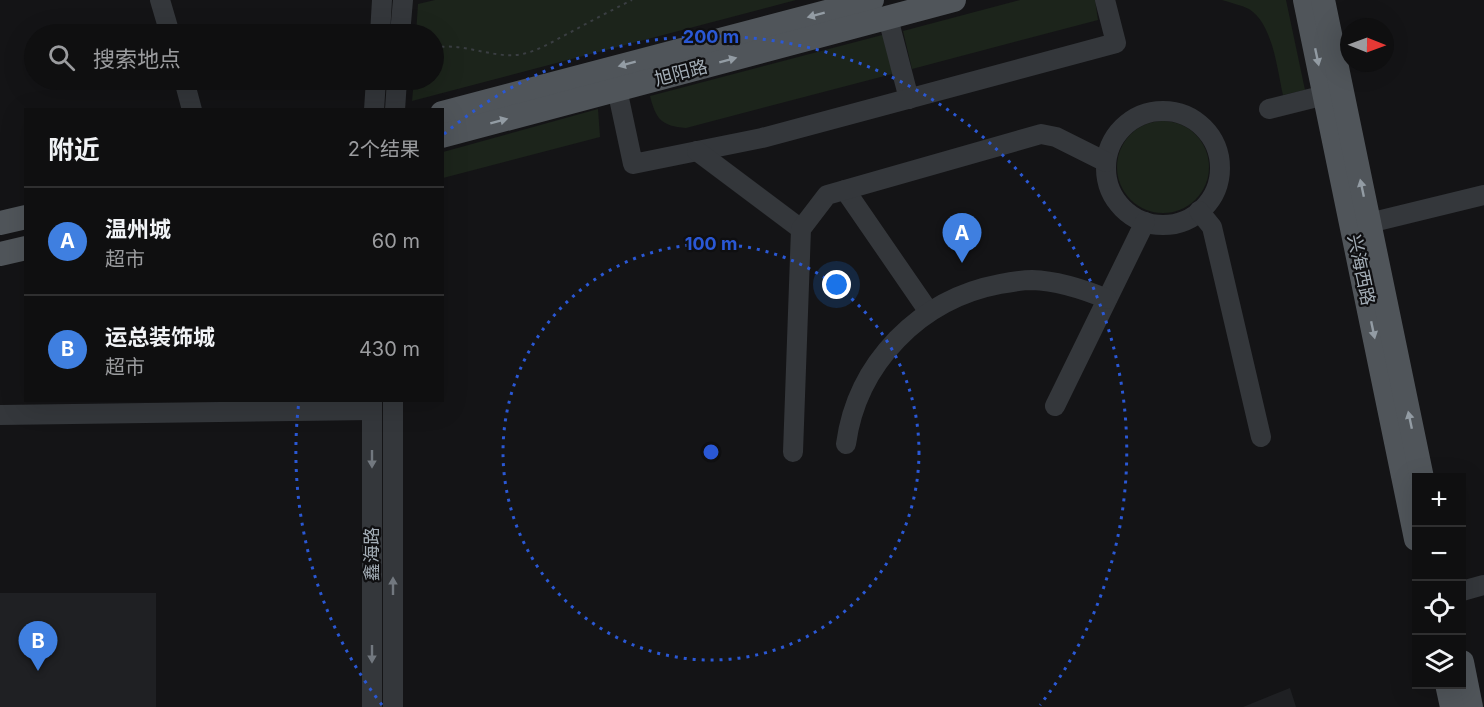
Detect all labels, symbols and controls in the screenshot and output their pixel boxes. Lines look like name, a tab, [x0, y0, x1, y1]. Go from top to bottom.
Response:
one-way arrow	[806, 10, 825, 20]
north arrow	[1340, 18, 1394, 72]
search box	[24, 24, 444, 90]
text: 200 m	[683, 26, 739, 47]
icon: search	[45, 41, 78, 74]
text: 搜索地点	[93, 46, 181, 72]
one-way arrow	[1313, 48, 1322, 67]
street label: 旭阳路	[652, 55, 710, 90]
one-way arrow	[719, 55, 737, 64]
one-way arrow	[618, 60, 636, 70]
one-way arrow	[490, 116, 508, 125]
text: 附近	[48, 134, 100, 165]
text: 2个结果	[348, 137, 420, 161]
one-way arrow	[1357, 179, 1366, 198]
pin: A	[942, 214, 982, 263]
text: 温州城	[105, 216, 171, 242]
text: A	[60, 229, 75, 253]
text: 60 m	[372, 229, 420, 253]
street label: 兴海西路	[1344, 232, 1379, 307]
text: 100 m	[685, 233, 737, 254]
text: 超市	[105, 247, 145, 271]
your location	[822, 270, 851, 299]
one-way arrow	[1369, 321, 1378, 340]
text: 运总装饰城	[105, 324, 215, 350]
text: B	[61, 337, 74, 361]
text: 430 m	[359, 337, 420, 361]
text: 超市	[105, 355, 145, 379]
one-way arrow	[1405, 411, 1415, 430]
centre of rings	[701, 442, 721, 462]
one-way arrow	[367, 449, 377, 468]
map controls	[1412, 473, 1466, 689]
button: +	[1412, 473, 1466, 527]
street label: 鑫海路	[361, 527, 382, 581]
button: −	[1412, 527, 1466, 581]
one-way arrow	[388, 576, 398, 595]
button: locate	[1412, 581, 1466, 635]
pin: B	[18, 622, 57, 671]
button: layers	[1412, 635, 1466, 689]
one-way arrow	[367, 644, 377, 663]

